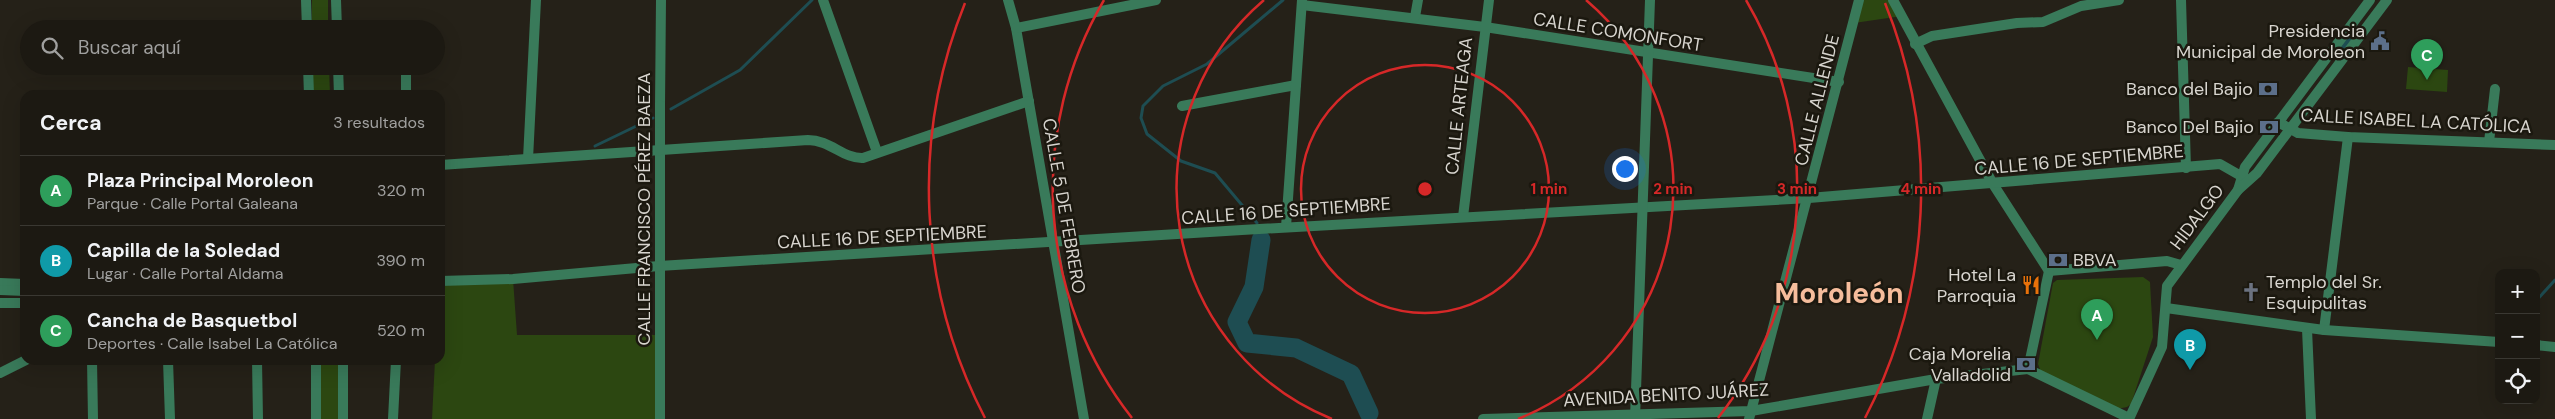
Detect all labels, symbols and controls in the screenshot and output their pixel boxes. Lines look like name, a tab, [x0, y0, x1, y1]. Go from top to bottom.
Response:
street label: CALLE COMONFORT	[1532, 7, 1704, 57]
place label: Presidencia Municipal de Moroleon	[2176, 19, 2365, 64]
search box	[20, 20, 445, 75]
public building icon: Presidencia Municipal de Moroleon	[2369, 30, 2391, 52]
street label: CALLE ALLENDE	[1789, 32, 1845, 168]
icon: search	[38, 34, 66, 62]
text: Buscar aquí	[78, 35, 181, 60]
street label: CALLE ARTEAGA	[1440, 36, 1478, 176]
pin: C	[2411, 39, 2443, 80]
street label: CALLE FRANCISCO PÉREZ BAEZA	[632, 73, 656, 345]
place label: Banco del Bajio	[2126, 77, 2253, 101]
bank icon: Banco del Bajio	[2257, 78, 2279, 100]
street label: CALLE ISABEL LA CATÓLICA	[2300, 103, 2532, 139]
text: Cerca	[40, 109, 102, 137]
text: 3 resultados	[333, 112, 425, 133]
place label: Banco Del Bajio	[2126, 115, 2254, 139]
street label: CALLE 5 DE FEBRERO	[1037, 116, 1091, 296]
bank icon: Banco Del Bajio	[2258, 116, 2280, 138]
street label: CALLE 16 DE SEPTIEMBRE	[1973, 139, 2185, 181]
your location	[1612, 156, 1638, 182]
text: Plaza Principal Moroleon	[87, 168, 313, 193]
text: 1 min	[1531, 179, 1567, 199]
text: 2 min	[1653, 179, 1693, 199]
text: 3 min	[1777, 179, 1817, 199]
text: 4 min	[1901, 179, 1941, 199]
street label: HIDALGO	[2165, 179, 2229, 254]
text: A	[50, 180, 62, 201]
text: 320 m	[377, 180, 425, 201]
centre of rings	[1416, 180, 1434, 198]
street label: CALLE 16 DE SEPTIEMBRE	[1180, 192, 1392, 230]
text: Parque · Calle Portal Galeana	[87, 193, 298, 214]
street label: CALLE 16 DE SEPTIEMBRE	[777, 220, 987, 254]
text: Capilla de la Soledad	[87, 238, 280, 263]
place label: BBVA	[2073, 248, 2117, 272]
bank icon: BBVA	[2047, 249, 2069, 271]
text: B	[51, 250, 61, 271]
text: 390 m	[377, 250, 425, 271]
text: Lugar · Calle Portal Aldama	[87, 263, 283, 284]
place label: Hotel La Parroquia	[1937, 263, 2016, 308]
map controls	[2495, 269, 2540, 404]
button: +	[2495, 269, 2540, 314]
place label: Templo del Sr. Esquipulitas	[2266, 270, 2382, 315]
restaurant icon: Hotel La Parroquia	[2020, 274, 2042, 296]
district label: Moroleón	[1775, 275, 1903, 312]
church icon: Templo del Sr. Esquipulitas	[2240, 281, 2262, 303]
pin: A	[2081, 299, 2113, 340]
text: Cancha de Basquetbol	[87, 308, 297, 333]
button: −	[2495, 314, 2540, 359]
text: C	[50, 320, 62, 341]
text: 520 m	[377, 320, 425, 341]
pin: B	[2174, 329, 2206, 370]
text: Deportes · Calle Isabel La Católica	[87, 333, 338, 354]
place label: Caja Morelia Valladolid	[1909, 342, 2011, 387]
bank icon: Caja Morelia Valladolid	[2015, 353, 2037, 375]
button: locate	[2495, 359, 2540, 404]
street label: AVENIDA BENITO JUÁREZ	[1563, 378, 1769, 412]

